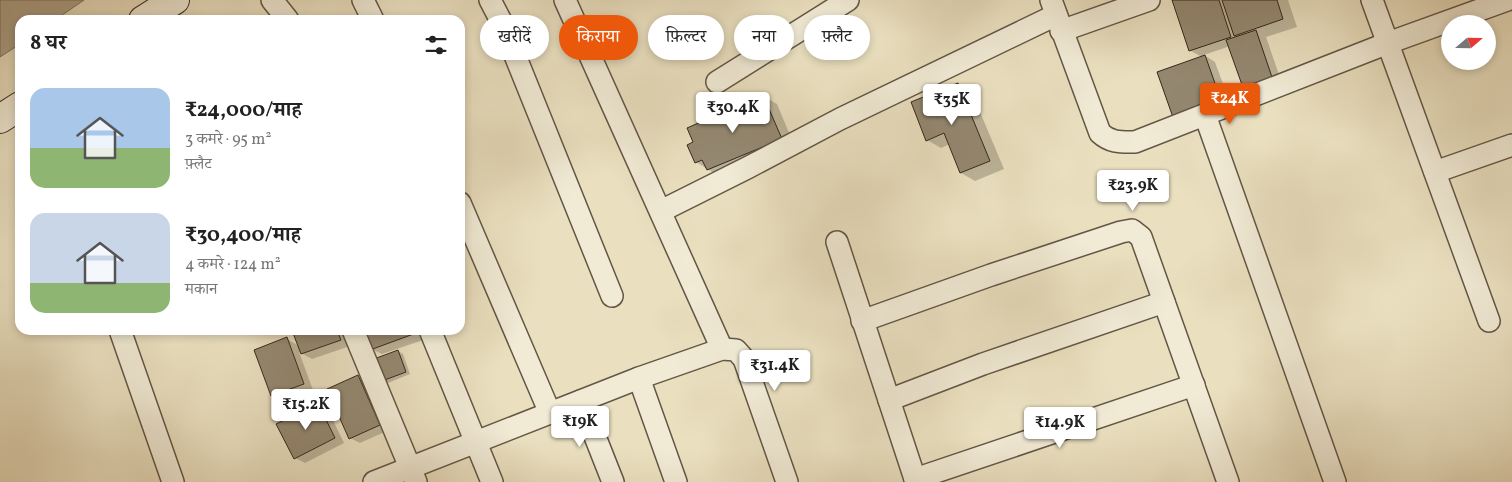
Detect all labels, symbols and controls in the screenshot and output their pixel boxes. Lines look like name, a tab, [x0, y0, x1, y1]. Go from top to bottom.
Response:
chip: खरीदें	[480, 15, 549, 60]
chip: किराया	[559, 15, 638, 60]
chip: फ़िल्टर	[648, 15, 724, 60]
chip: नया	[734, 15, 794, 60]
chip: फ़्लैट	[804, 15, 870, 60]
north arrow	[1441, 15, 1496, 70]
map controls	[1441, 15, 1496, 70]
text: 8 घर	[30, 29, 67, 58]
icon: filters	[422, 31, 450, 59]
pin: ₹24K	[1200, 82, 1260, 125]
pin: ₹35K	[922, 84, 982, 126]
text: ₹24K	[1211, 88, 1249, 110]
text: ₹35K	[934, 89, 970, 111]
pin: ₹30.4K	[692, 92, 774, 134]
text: ₹24,000/माह	[185, 96, 302, 125]
text: ₹30.4K	[707, 97, 759, 119]
icon: home	[70, 108, 130, 168]
text: 3 कमरे · 95 m²	[185, 129, 271, 151]
text: फ़्लैट	[185, 154, 212, 176]
pin: ₹23.9K	[1092, 170, 1174, 212]
text: ₹23.9K	[1108, 175, 1158, 197]
text: ₹30,400/माह	[185, 221, 301, 250]
icon: home	[70, 233, 130, 293]
text: 4 कमरे · 124 m²	[185, 254, 281, 276]
text: मकान	[185, 279, 217, 301]
pin: ₹31.4K	[734, 350, 816, 392]
text: ₹31.4K	[750, 355, 800, 377]
pin: ₹15.2K	[265, 388, 347, 431]
text: ₹15.2K	[282, 394, 330, 416]
pin: ₹19K	[550, 406, 610, 448]
pin: ₹14.9K	[1019, 406, 1101, 449]
text: ₹19K	[562, 411, 598, 433]
text: ₹14.9K	[1035, 412, 1085, 434]

